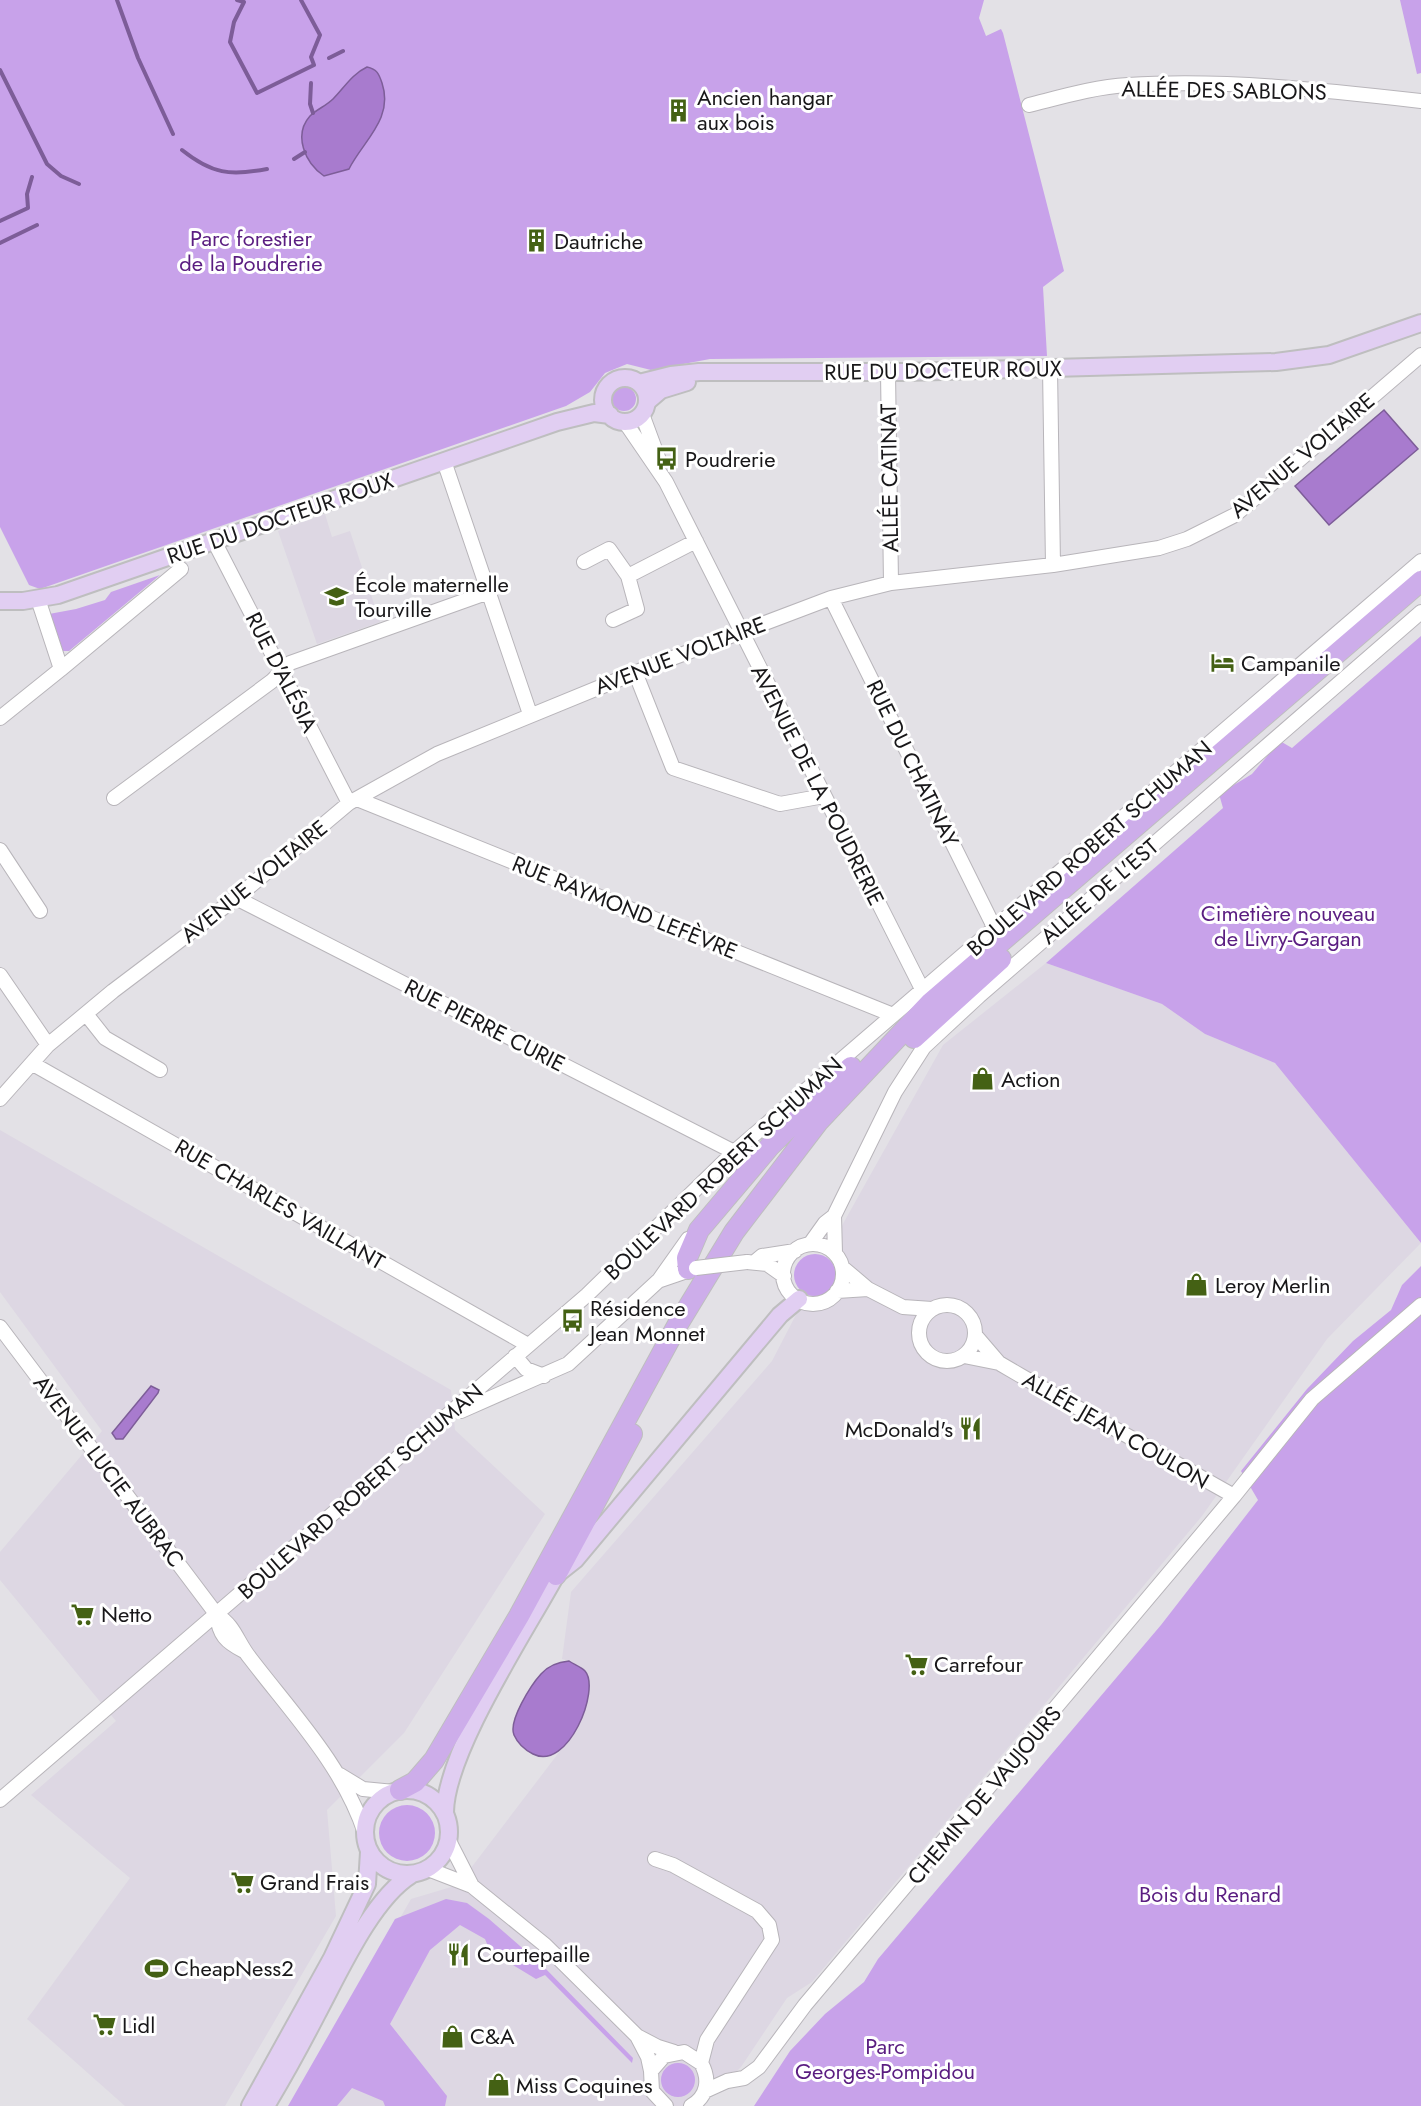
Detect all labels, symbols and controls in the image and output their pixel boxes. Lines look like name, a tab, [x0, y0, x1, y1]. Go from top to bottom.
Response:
street label: ALLÉE DES SABLONS	[1121, 72, 1327, 108]
place label: Ancien hangar aux bois	[697, 81, 834, 138]
building icon: Ancien hangar aux bois	[666, 97, 692, 123]
park label: Parc forestier de la Poudrerie	[179, 222, 323, 279]
place label: Dautriche	[554, 225, 643, 257]
building icon: Dautriche	[523, 228, 549, 254]
street label: RUE DU DOCTEUR ROUX	[824, 352, 1062, 388]
street label: AVENUE VOLTAIRE	[1222, 385, 1382, 525]
street label: ALLÉE CATINAT	[872, 403, 906, 553]
place label: Poudrerie	[685, 443, 776, 475]
bus stop icon: Poudrerie	[654, 446, 680, 472]
street label: RUE DU DOCTEUR ROUX	[162, 464, 398, 572]
place label: École maternelle Tourville	[355, 568, 509, 625]
school or university icon: École maternelle Tourville	[324, 584, 350, 610]
street label: RUE D'ALÉSIA	[238, 606, 326, 738]
street label: AVENUE VOLTAIRE	[590, 608, 770, 702]
place label: Campanile	[1241, 647, 1341, 679]
hotel icon: Campanile	[1210, 650, 1236, 676]
street label: AVENUE DE LA POUDRERIE	[743, 659, 893, 911]
street label: RUE DU CHATINAY	[859, 674, 968, 852]
street label: BOULEVARD ROBERT SCHUMAN	[959, 732, 1219, 964]
street label: AVENUE VOLTAIRE	[174, 812, 334, 950]
street label: ALLÉE DE L'EST	[1033, 830, 1166, 951]
street label: RUE RAYMOND LEFÈVRE	[508, 847, 742, 967]
park label: Cimetière nouveau de Livry-Gargan	[1201, 897, 1375, 954]
street label: RUE PIERRE CURIE	[399, 971, 571, 1079]
street label: BOULEVARD ROBERT SCHUMAN	[597, 1049, 849, 1287]
place label: Action	[1001, 1063, 1061, 1095]
shop icon: Action	[970, 1066, 996, 1092]
street label: RUE CHARLES VAILLANT	[169, 1131, 392, 1278]
place label: Leroy Merlin	[1215, 1269, 1330, 1301]
shop icon: Leroy Merlin	[1184, 1272, 1210, 1298]
place label: Résidence Jean Monnet	[587, 1292, 706, 1349]
bus stop icon: Résidence Jean Monnet	[559, 1308, 585, 1334]
street label: ALLÉE JEAN COULON	[1017, 1363, 1215, 1497]
street label: AVENUE LUCIE AUBRAC	[26, 1368, 192, 1574]
street label: BOULEVARD ROBERT SCHUMAN	[230, 1375, 490, 1607]
place label: McDonald's	[845, 1413, 953, 1445]
restaurant icon: McDonald's	[958, 1416, 984, 1442]
place label: Netto	[101, 1598, 152, 1630]
supermarket icon: Netto	[70, 1601, 96, 1627]
place label: Carrefour	[934, 1648, 1024, 1680]
supermarket icon: Carrefour	[903, 1651, 929, 1677]
street label: CHEMIN DE VAUJOURS	[899, 1699, 1069, 1891]
place label: Grand Frais	[260, 1866, 369, 1898]
supermarket icon: Grand Frais	[229, 1869, 255, 1895]
park label: Bois du Renard	[1139, 1878, 1281, 1910]
place label: Courtepaille	[477, 1938, 590, 1970]
restaurant icon: Courtepaille	[446, 1941, 472, 1967]
place label: CheapNess2	[174, 1952, 294, 1984]
sports icon: CheapNess2	[143, 1955, 169, 1981]
place label: Lidl	[122, 2009, 155, 2041]
supermarket icon: Lidl	[91, 2012, 117, 2038]
place label: C&A	[470, 2020, 515, 2052]
shop icon: C&A	[439, 2023, 465, 2049]
park label: Parc Georges-Pompidou	[795, 2030, 975, 2087]
place label: Miss Coquines	[516, 2069, 653, 2101]
shop icon: Miss Coquines	[485, 2072, 511, 2098]

